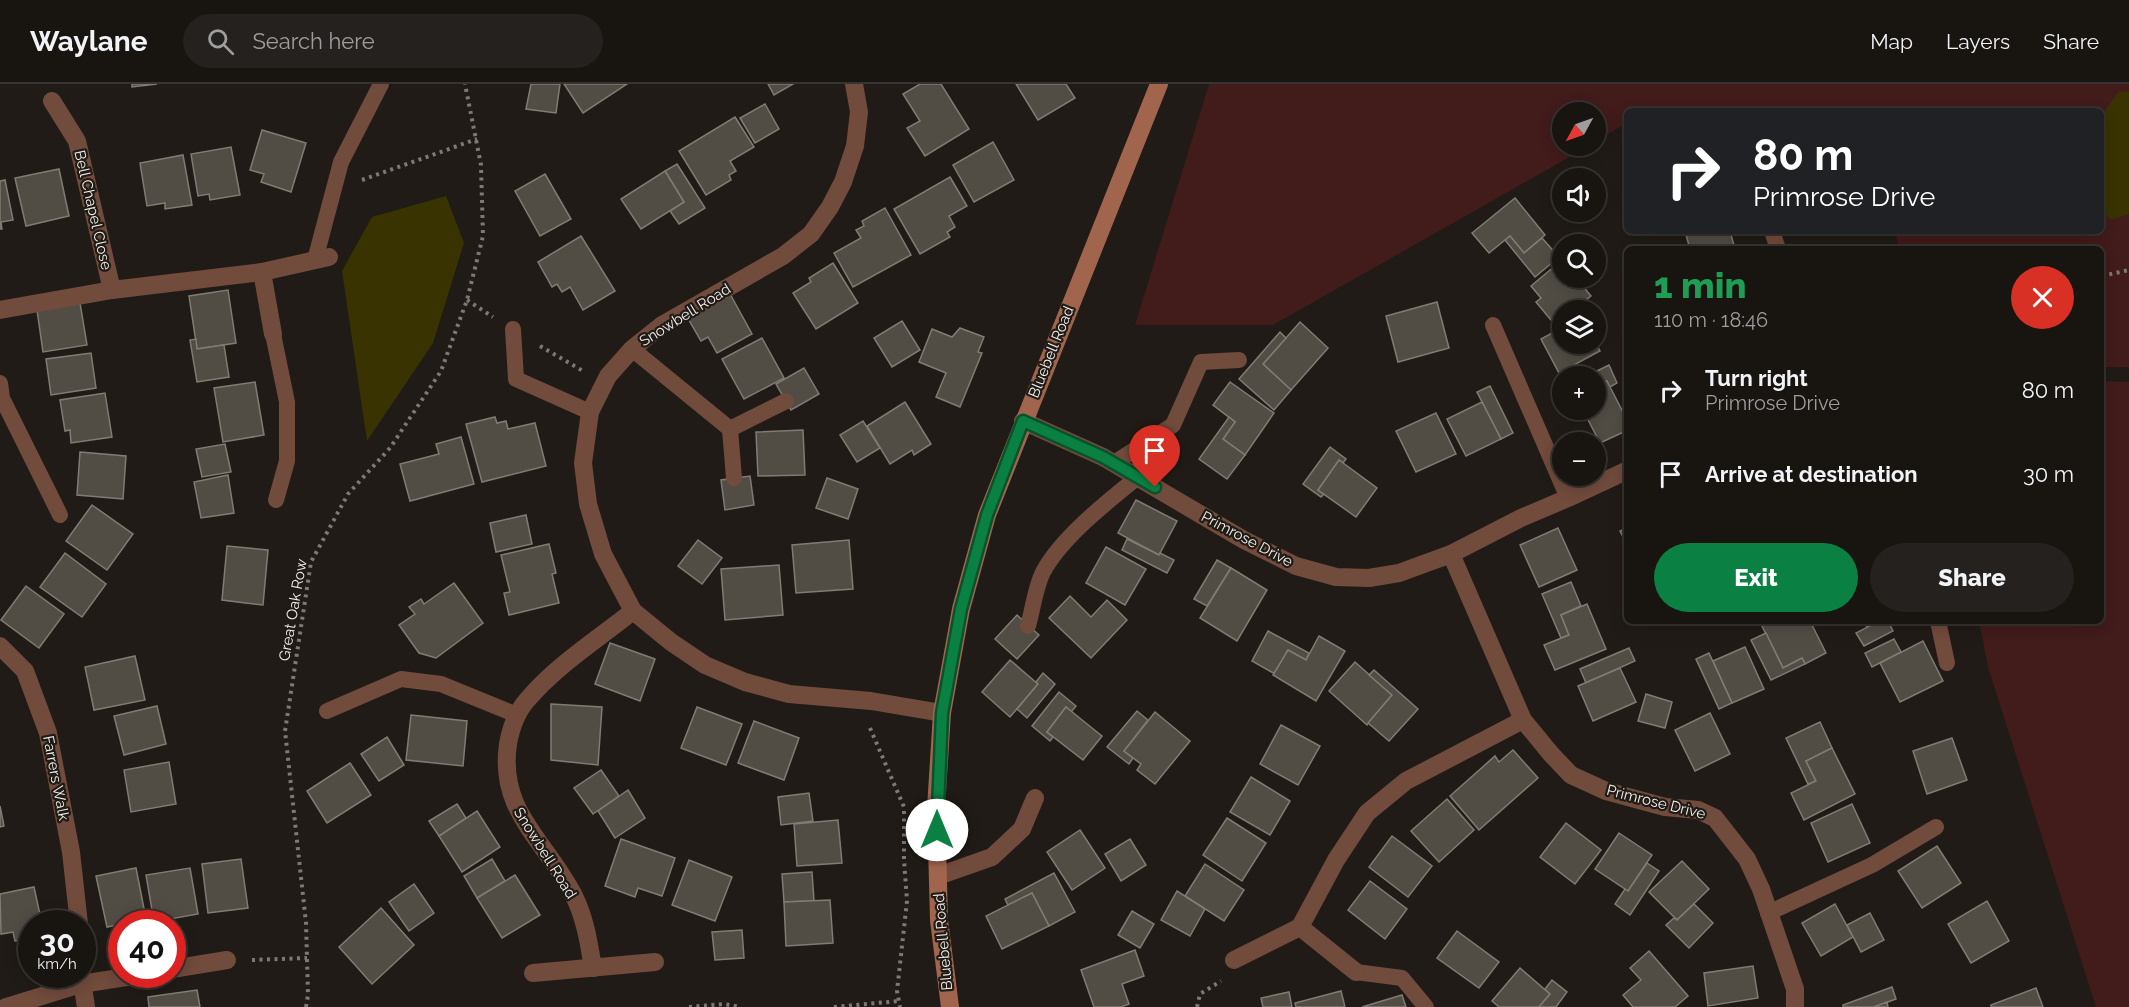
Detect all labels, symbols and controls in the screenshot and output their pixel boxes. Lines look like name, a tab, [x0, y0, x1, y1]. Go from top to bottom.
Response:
search box	[183, 14, 603, 68]
text: Waylane	[30, 25, 147, 58]
icon: search	[204, 25, 237, 58]
text: Search here	[252, 28, 375, 54]
text: Map	[1870, 29, 1913, 54]
text: Layers	[1946, 29, 2010, 54]
text: Share	[2043, 29, 2099, 54]
north arrow	[1552, 102, 1606, 156]
map controls	[1552, 102, 1606, 486]
text: 80 m	[1753, 131, 1853, 180]
icon: right	[1654, 132, 1732, 210]
street label: Bell Chapel Close	[70, 148, 116, 272]
button: sound	[1552, 168, 1606, 222]
text: Primrose Drive	[1753, 181, 1935, 212]
button: search	[1552, 234, 1606, 288]
text: 1 min	[1654, 264, 1746, 306]
button: close	[2011, 266, 2074, 329]
street label: Snowbell Road	[636, 280, 734, 350]
button: layers	[1552, 300, 1606, 354]
street label: Bluebell Road	[1024, 303, 1078, 401]
text: 110 m · 18:46	[1654, 308, 1768, 332]
text: Turn right	[1705, 365, 1808, 391]
button: +	[1552, 366, 1606, 420]
icon: right	[1654, 374, 1687, 407]
text: 80 m	[2022, 377, 2074, 403]
text: Primrose Drive	[1705, 391, 1840, 415]
pin	[1129, 425, 1180, 487]
button: −	[1552, 432, 1606, 486]
icon: arrive	[1138, 434, 1171, 467]
icon: arrive	[1654, 458, 1687, 491]
text: Arrive at destination	[1705, 461, 1918, 487]
text: 30 m	[2023, 461, 2074, 487]
street label: Primrose Drive	[1198, 507, 1296, 571]
button: Exit	[1654, 543, 1858, 612]
button: Share	[1870, 543, 2074, 612]
street label: Great Oak Row	[275, 558, 311, 662]
street label: Farrers Walk	[39, 734, 73, 822]
street label: Primrose Drive	[1605, 781, 1707, 823]
position arrow	[905, 798, 969, 862]
street label: Snowbell Road	[510, 804, 580, 902]
street label: Bluebell Road	[930, 893, 956, 991]
speed limit sign: 40	[108, 910, 186, 988]
text: 30	[39, 924, 75, 959]
text: km/h	[37, 955, 77, 973]

